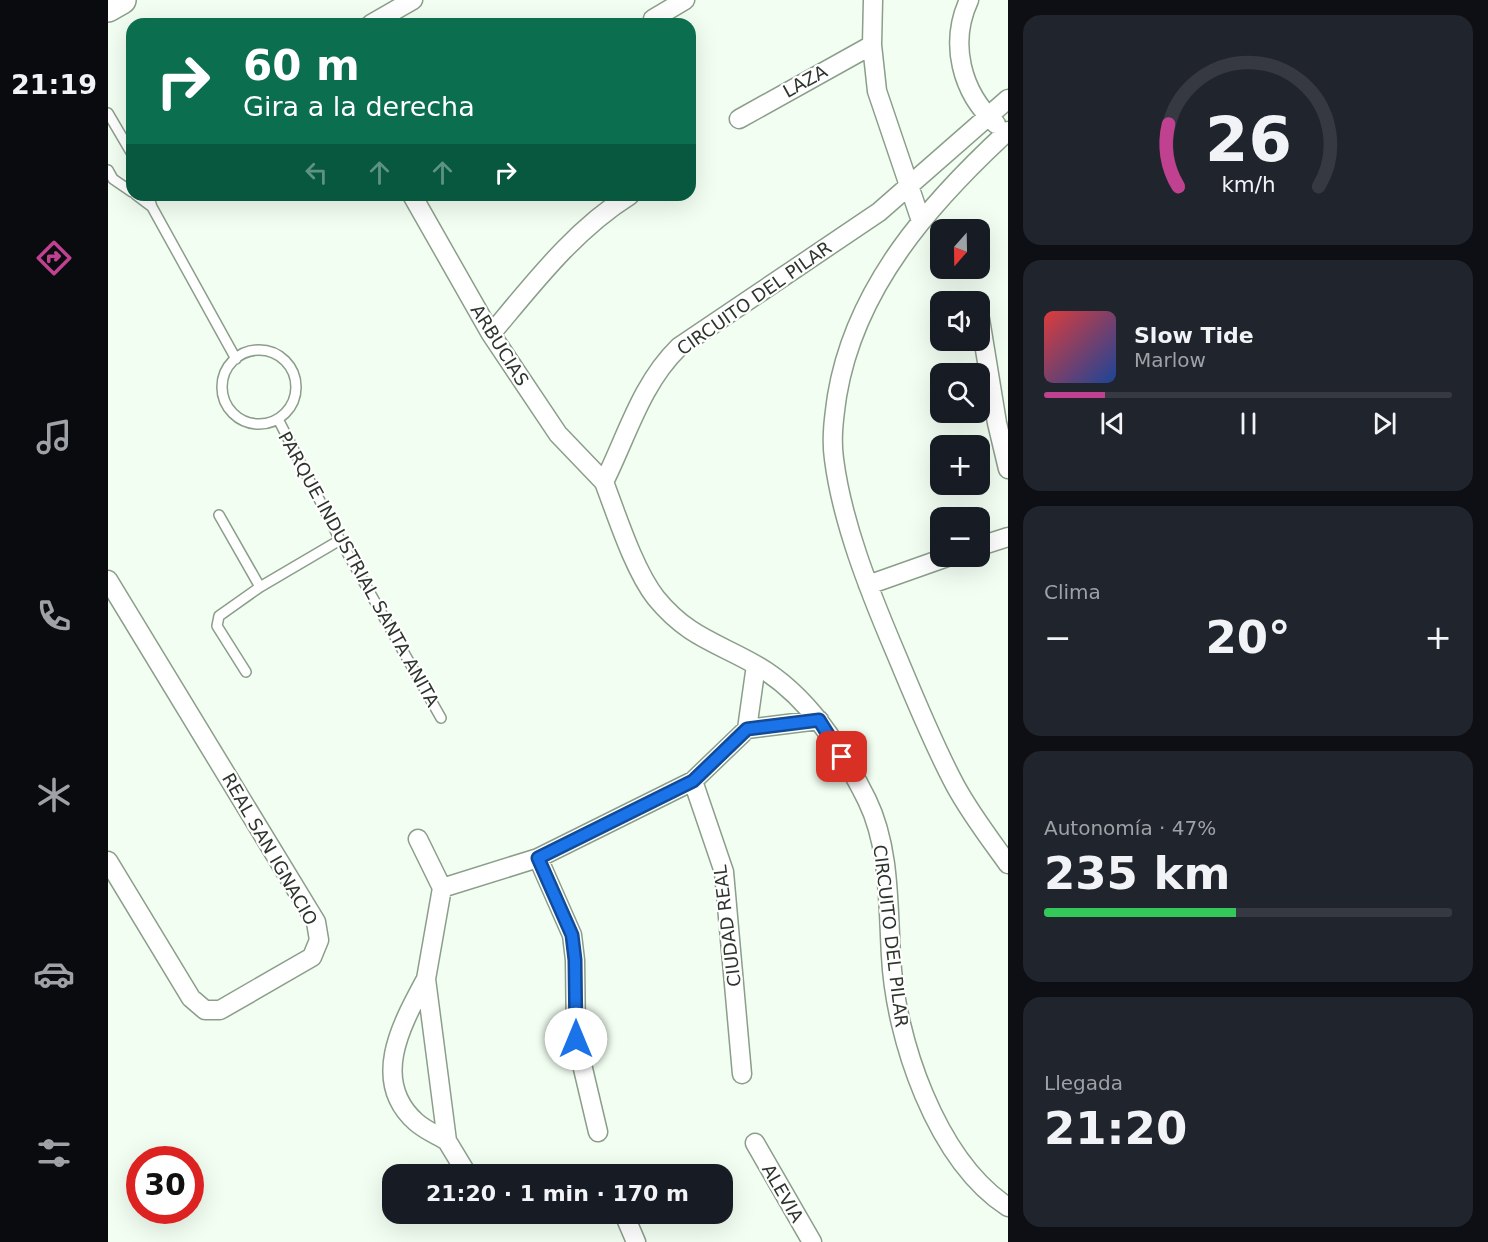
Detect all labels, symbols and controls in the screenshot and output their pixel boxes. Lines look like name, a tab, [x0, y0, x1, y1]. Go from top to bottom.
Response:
text: 60 m	[243, 41, 360, 90]
icon: right	[144, 42, 222, 120]
street label: LAZA	[779, 60, 831, 102]
text: 21:19	[11, 69, 97, 100]
text: Gira a la derecha	[243, 91, 475, 122]
text: 26	[1205, 103, 1291, 176]
icon: left	[300, 156, 333, 189]
icon: ahead	[363, 156, 396, 189]
icon: ahead	[426, 156, 459, 189]
icon: right	[489, 156, 522, 189]
text: km/h	[1221, 173, 1275, 198]
north arrow	[930, 219, 990, 279]
map controls	[930, 219, 990, 567]
icon: directions	[33, 237, 75, 279]
street label: CIRCUITO DEL PILAR	[673, 237, 835, 359]
button: sound	[930, 291, 990, 351]
street label: ARBUCIAS	[467, 300, 533, 390]
text: Slow Tide	[1134, 323, 1254, 348]
text: Marlow	[1134, 348, 1206, 372]
button: search	[930, 363, 990, 423]
icon: previous	[1096, 407, 1129, 440]
icon: pause	[1232, 407, 1265, 440]
icon: next	[1368, 407, 1401, 440]
icon: music	[33, 416, 75, 458]
street label: PARQUE INDUSTRIAL SANTA ANITA	[274, 428, 444, 711]
button: +	[930, 435, 990, 495]
button: −	[930, 507, 990, 567]
text: Clima	[1044, 580, 1101, 604]
icon: phone	[33, 595, 75, 637]
text: 20°	[1205, 611, 1291, 664]
text: −	[1044, 618, 1072, 657]
text: +	[1424, 618, 1452, 657]
pin	[816, 731, 867, 782]
icon: arrive	[825, 740, 858, 773]
street label: REAL SAN IGNACIO	[218, 769, 322, 929]
icon: climate	[33, 774, 75, 816]
text: Autonomía · 47%	[1044, 816, 1216, 840]
street label: CIRCUITO DEL PILAR	[869, 843, 913, 1029]
text: 235 km	[1044, 847, 1230, 900]
street label: CIUDAD REAL	[709, 864, 745, 988]
icon: car	[33, 953, 75, 995]
position arrow	[544, 1007, 608, 1071]
text: Llegada	[1044, 1071, 1123, 1095]
text: 21:20	[1044, 1102, 1187, 1155]
icon: filters	[33, 1132, 75, 1174]
speed limit sign: 30	[126, 1146, 204, 1224]
street label: ALEVIA	[758, 1160, 808, 1226]
text: 21:20 · 1 min · 170 m	[426, 1181, 689, 1206]

